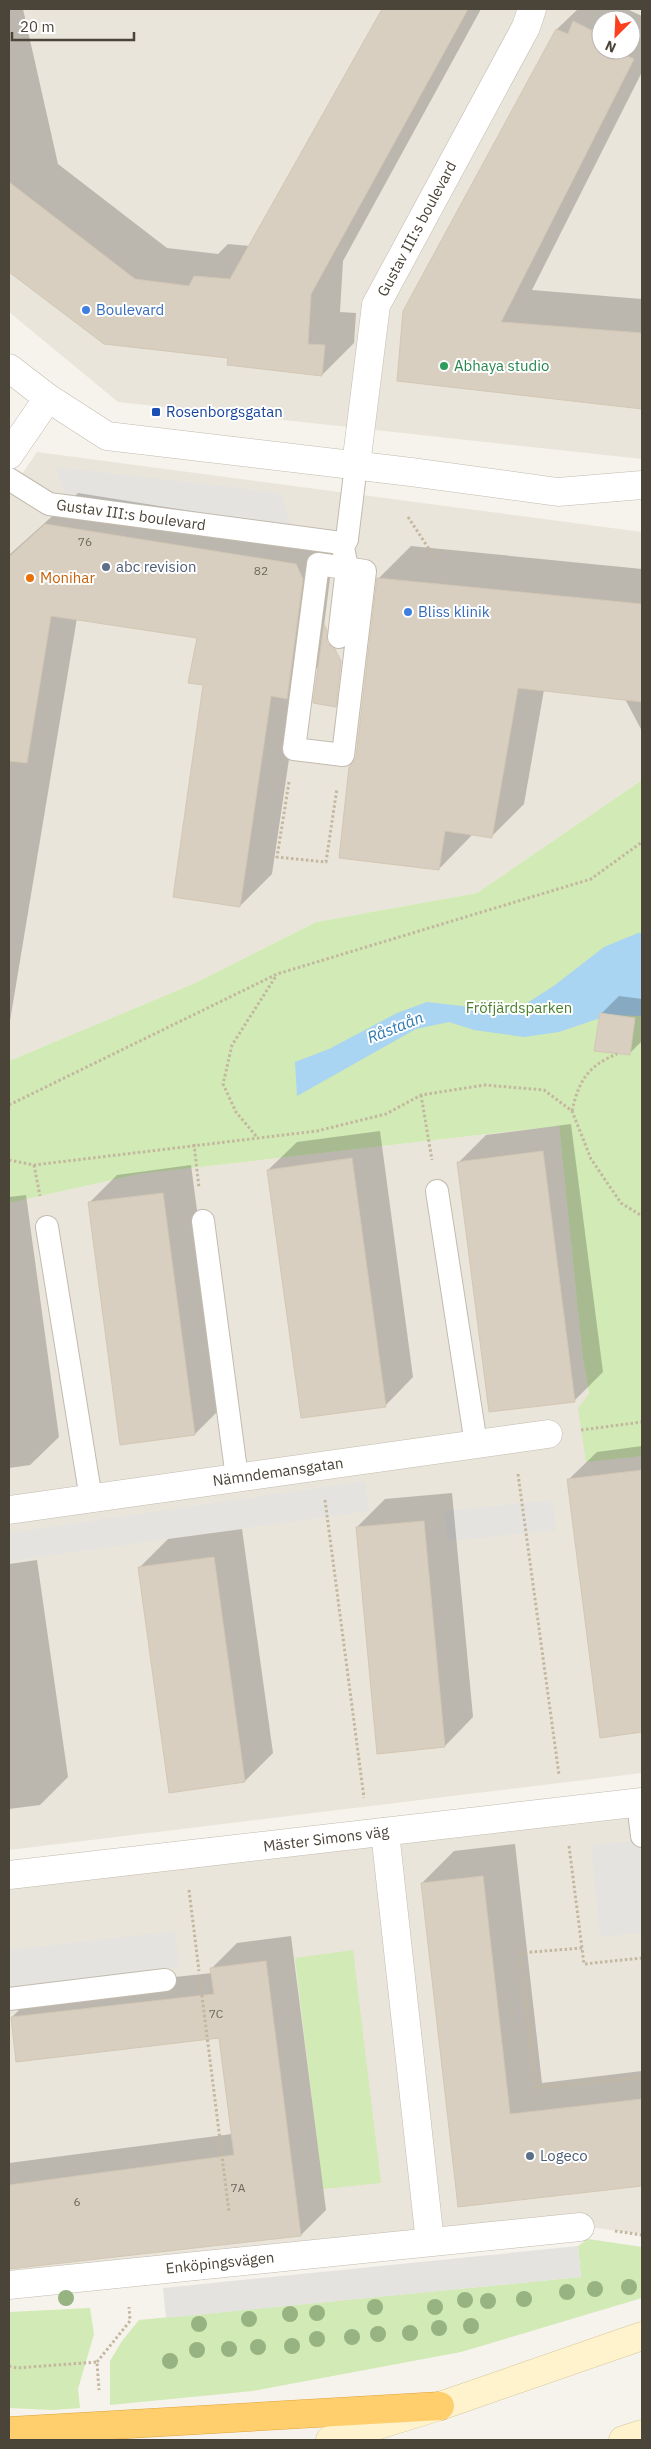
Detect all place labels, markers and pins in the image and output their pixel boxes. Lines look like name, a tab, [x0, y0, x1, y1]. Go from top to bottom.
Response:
place label: Boulevard	[96, 300, 164, 319]
marker: Boulevard	[80, 304, 92, 316]
place label: Abhaya studio	[454, 356, 549, 375]
marker: Abhaya studio	[438, 360, 450, 372]
place label: Rosenborgsgatan	[166, 402, 283, 421]
marker: Rosenborgsgatan	[150, 406, 162, 418]
place label: abc revision	[116, 557, 196, 576]
marker: abc revision	[100, 561, 112, 573]
place label: Monihar	[40, 568, 95, 587]
marker: Monihar	[24, 572, 36, 584]
place label: Bliss klinik	[418, 602, 490, 621]
marker: Bliss klinik	[402, 606, 414, 618]
place label: Logeco	[540, 2146, 588, 2165]
marker: Logeco	[524, 2150, 536, 2162]

